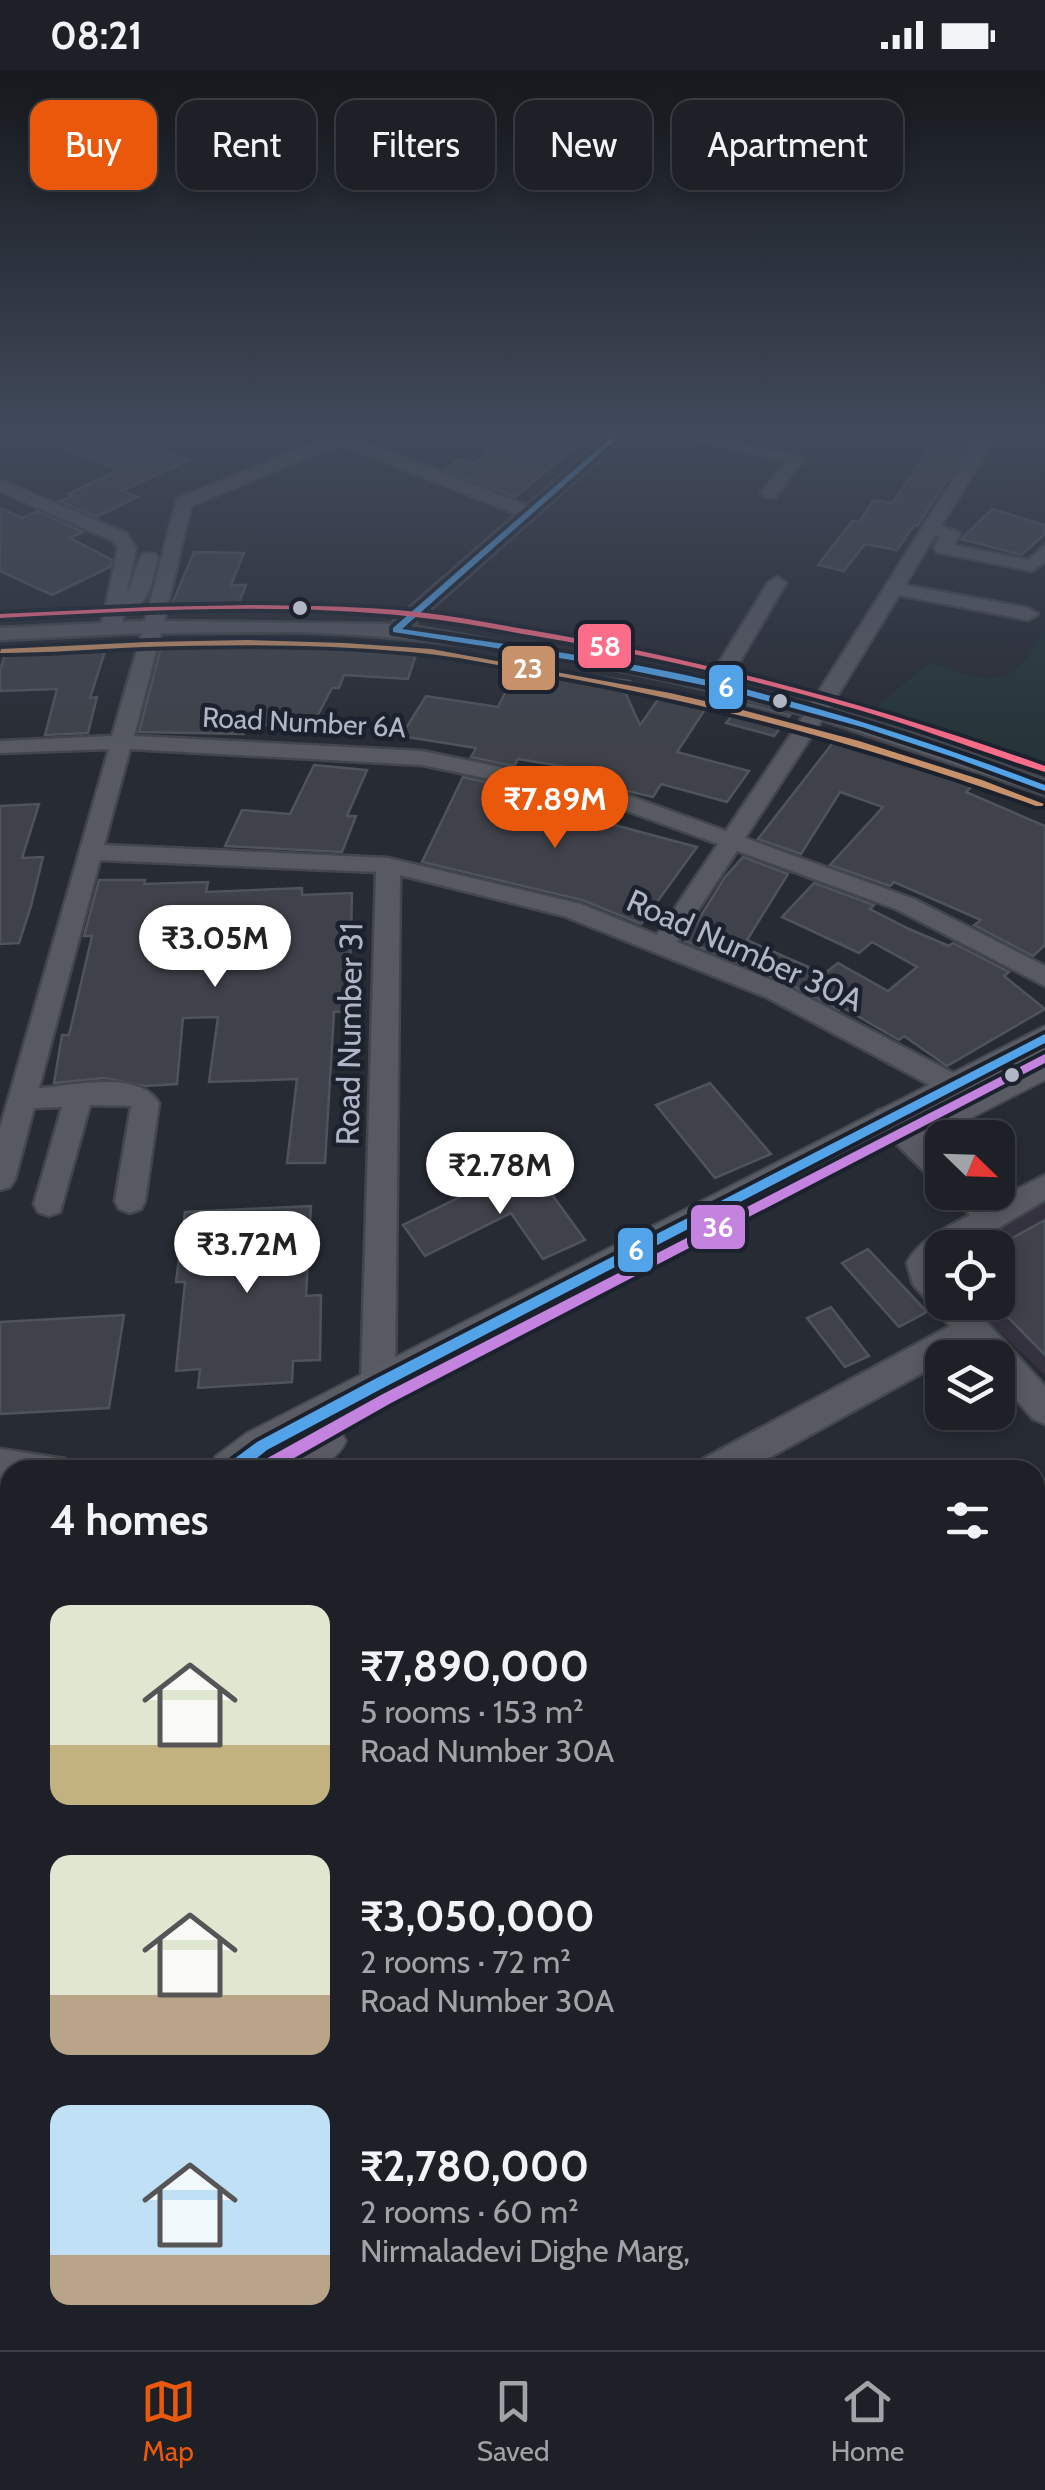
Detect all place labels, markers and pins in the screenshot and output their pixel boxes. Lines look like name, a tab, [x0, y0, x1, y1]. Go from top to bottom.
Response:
unlabelled marker	[290, 598, 310, 618]
unlabelled marker	[770, 691, 790, 711]
pin: ₹7.89M	[474, 766, 636, 851]
pin: ₹3.05M	[134, 905, 296, 990]
unlabelled marker	[1002, 1065, 1022, 1085]
pin: ₹2.78M	[419, 1132, 581, 1217]
pin: ₹3.72M	[166, 1211, 328, 1296]

